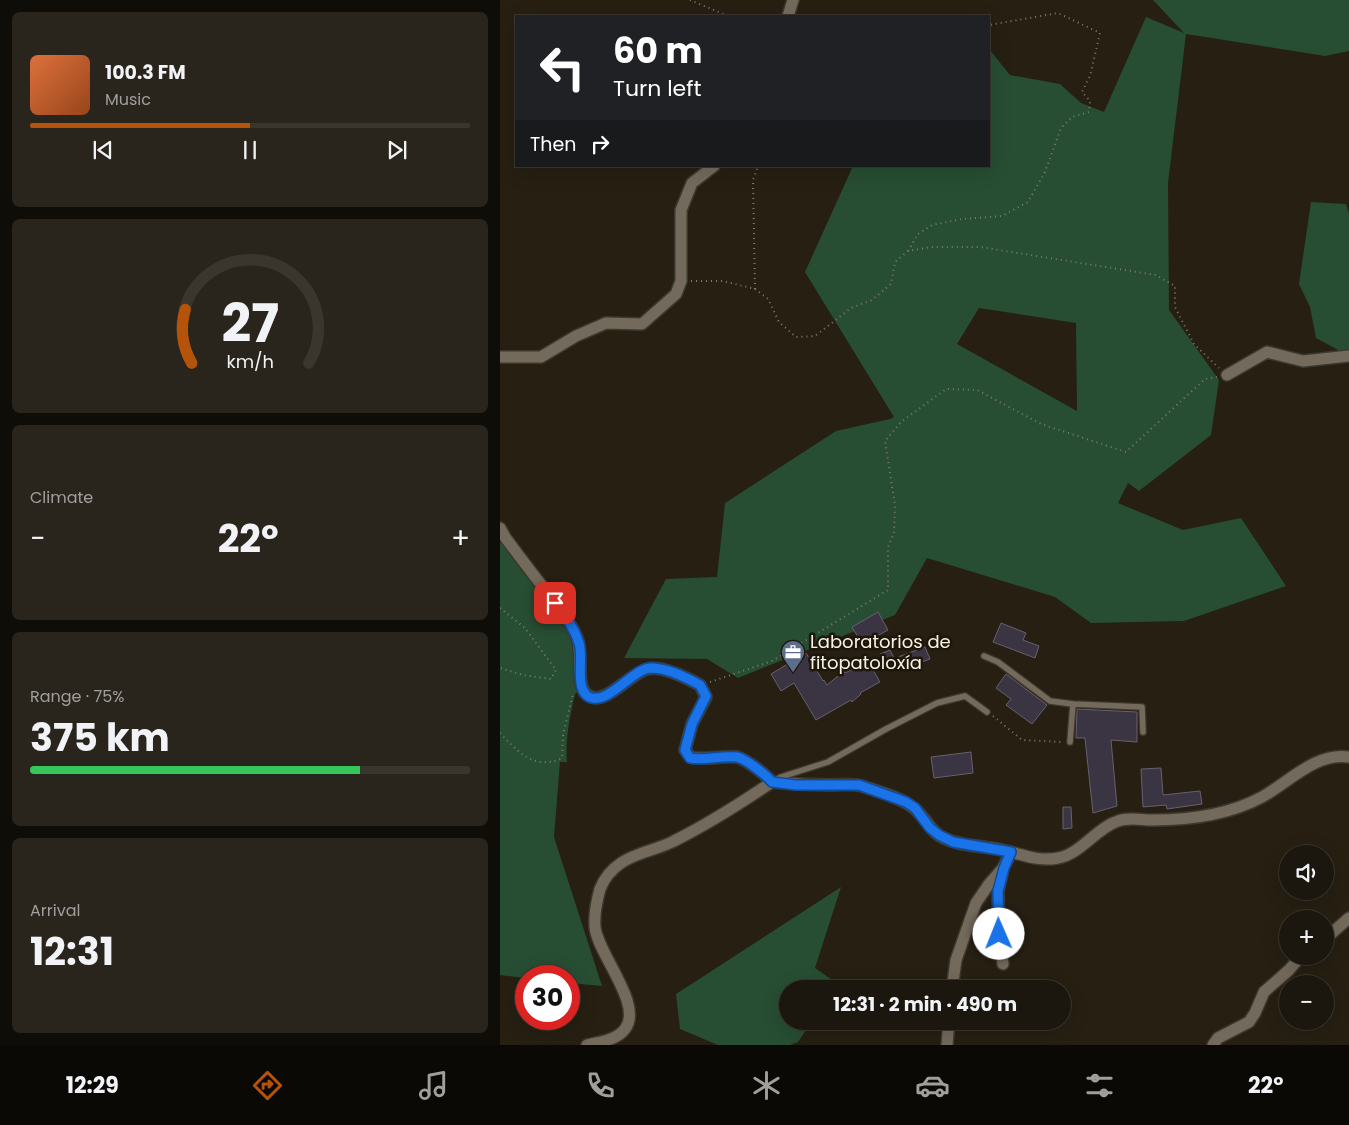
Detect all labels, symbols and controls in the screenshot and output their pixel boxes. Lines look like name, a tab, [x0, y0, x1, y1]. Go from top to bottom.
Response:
text: 60 m	[613, 26, 703, 75]
icon: left	[530, 35, 595, 100]
text: 100.3 FM	[105, 59, 186, 86]
text: Turn left	[613, 73, 701, 104]
text: Music	[105, 88, 151, 111]
icon: right	[586, 130, 614, 158]
text: Then	[530, 131, 576, 158]
icon: previous	[89, 136, 117, 164]
icon: pause	[236, 136, 264, 164]
icon: next	[383, 136, 411, 164]
text: 27	[221, 287, 279, 360]
text: km/h	[226, 349, 274, 374]
text: Climate	[30, 486, 93, 509]
text: 22°	[218, 512, 279, 565]
text: −	[30, 519, 45, 558]
text: +	[451, 519, 470, 558]
pin	[534, 582, 576, 624]
icon: arrive	[541, 589, 569, 617]
place label: Laboratorios de fitopatoloxía	[810, 629, 951, 675]
office icon: Laboratorios de fitopatoloxía	[780, 639, 806, 673]
text: Range · 75%	[30, 685, 124, 708]
text: 375 km	[30, 711, 170, 764]
map controls	[1279, 845, 1334, 1030]
button: sound	[1279, 845, 1334, 900]
text: Arrival	[30, 899, 80, 922]
position arrow	[972, 907, 1024, 959]
button: +	[1279, 910, 1334, 965]
text: 12:31	[30, 925, 114, 978]
speed limit sign: 30	[515, 965, 580, 1030]
button: −	[1279, 975, 1334, 1030]
text: 12:31 · 2 min · 490 m	[833, 991, 1017, 1018]
icon: directions	[250, 1068, 285, 1103]
icon: music	[416, 1068, 451, 1103]
icon: phone	[583, 1068, 618, 1103]
icon: climate	[749, 1068, 784, 1103]
icon: car	[915, 1068, 950, 1103]
icon: filters	[1082, 1068, 1117, 1103]
text: 12:29	[66, 1070, 119, 1101]
text: 22°	[1248, 1070, 1283, 1101]

